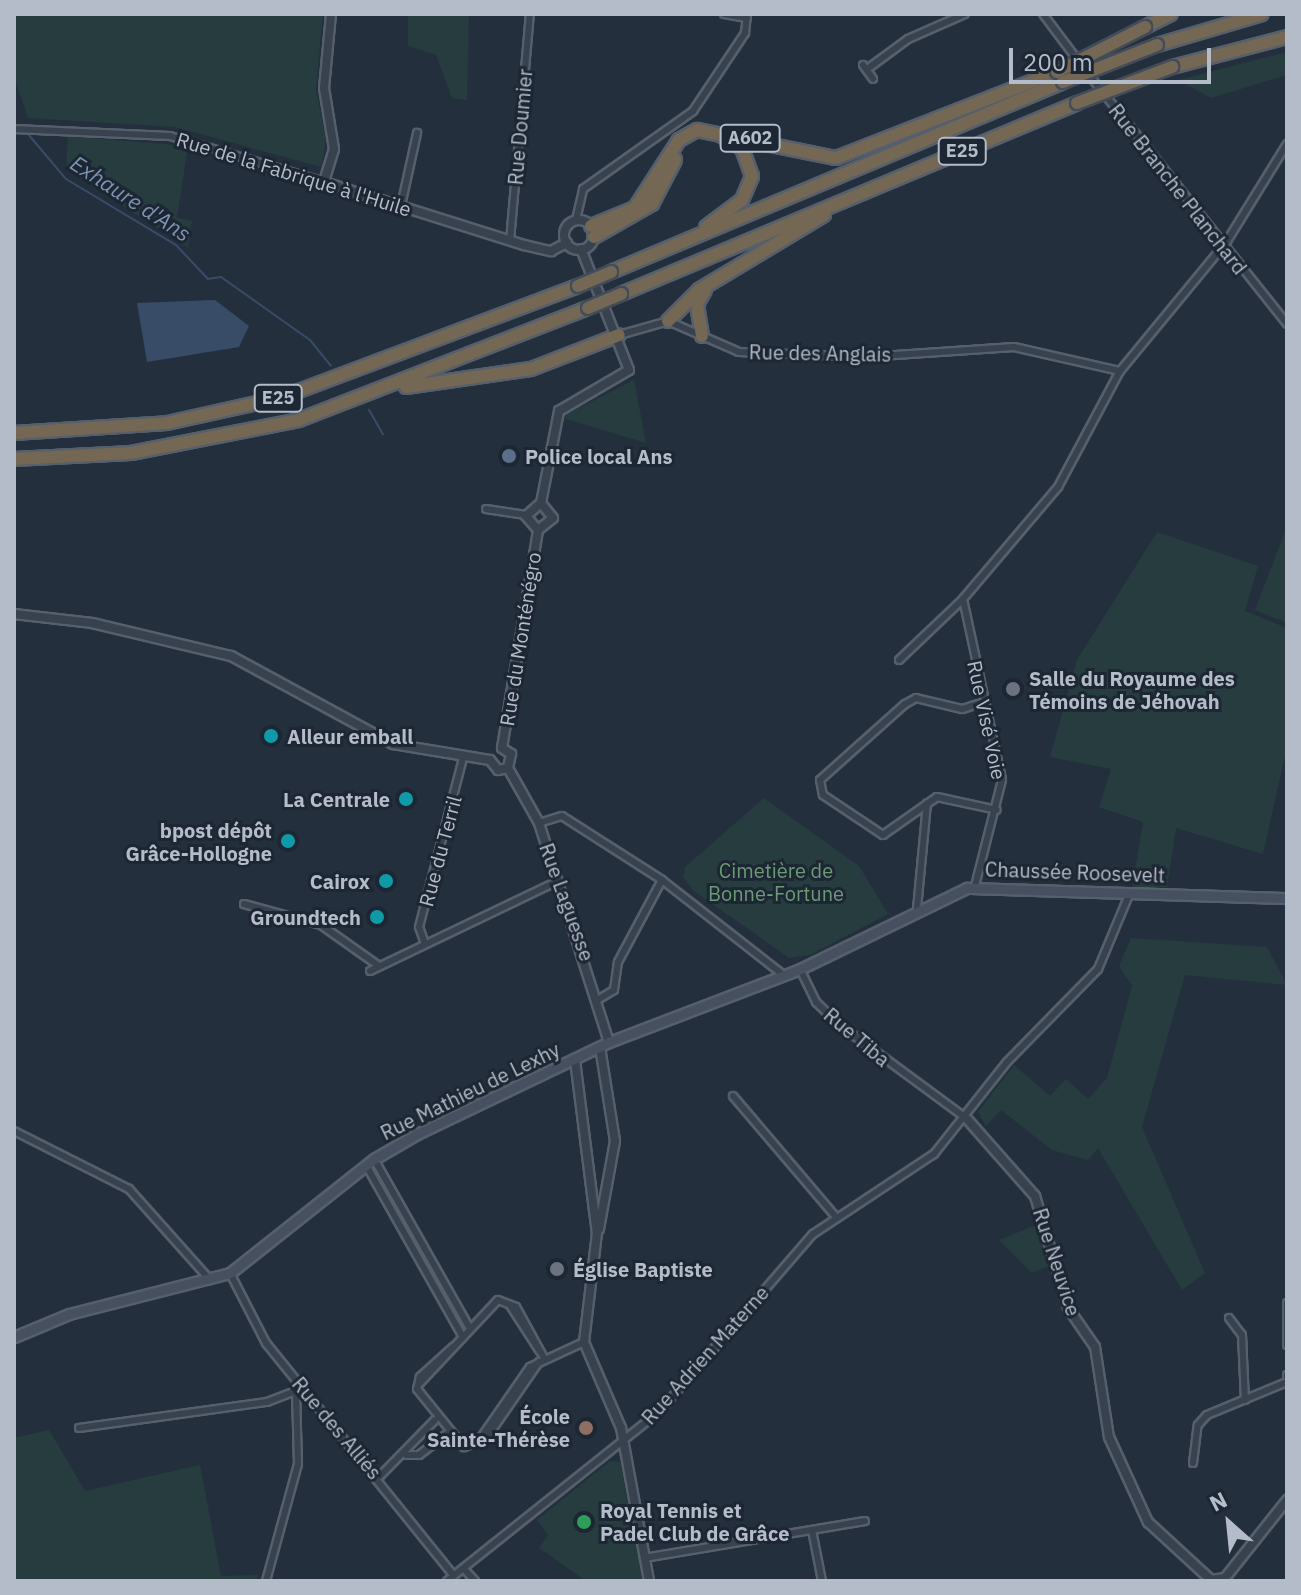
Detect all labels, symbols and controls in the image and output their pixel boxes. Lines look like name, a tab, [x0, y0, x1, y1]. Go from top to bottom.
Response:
scale bar	[1013, 32, 1215, 82]
text: 200 m	[1023, 46, 1093, 78]
street label: Rue Doumier	[503, 68, 537, 186]
street label: Rue Branche Planchard	[1104, 99, 1252, 279]
road number: A602	[718, 124, 782, 152]
street label: Rue de la Fabrique à l'Huile	[174, 127, 414, 221]
road number: E25	[936, 137, 988, 165]
water label: Exhaure d'Ans	[66, 149, 196, 247]
street label: Rue des Anglais	[749, 340, 891, 366]
road number: E25	[252, 384, 304, 412]
place label: Police local Ans	[525, 444, 673, 468]
marker: Police local Ans	[500, 447, 518, 465]
street label: Rue du Monténégro	[494, 550, 546, 728]
street label: Rue Visé Voie	[963, 658, 1011, 782]
place label: Salle du Royaume des Témoins de Jéhovah	[1029, 666, 1235, 713]
marker: Salle du Royaume des Témoins de Jéhovah	[1004, 680, 1022, 698]
place label: Alleur emball	[287, 724, 413, 748]
marker: Alleur emball	[262, 727, 280, 745]
place label: La Centrale	[283, 787, 390, 811]
marker: La Centrale	[397, 790, 415, 808]
street label: Rue du Terril	[414, 793, 466, 909]
place label: bpost dépôt Grâce-Hollogne	[126, 818, 272, 865]
marker: bpost dépôt Grâce-Hollogne	[279, 832, 297, 850]
street label: Rue Laguesse	[535, 840, 599, 964]
street label: Chaussée Roosevelt	[984, 857, 1166, 887]
park label: Cimetière de Bonne-Fortune	[708, 858, 844, 905]
place label: Cairox	[310, 869, 370, 893]
marker: Cairox	[377, 872, 395, 890]
place label: Groundtech	[250, 905, 361, 929]
marker: Groundtech	[368, 908, 386, 926]
street label: Rue Tiba	[819, 1003, 895, 1071]
street label: Rue Mathieu de Lexhy	[376, 1037, 564, 1145]
street label: Rue Neuvice	[1028, 1205, 1086, 1319]
place label: Église Baptiste	[573, 1257, 713, 1281]
marker: Église Baptiste	[548, 1260, 566, 1278]
street label: Rue Adrien Materne	[636, 1281, 774, 1429]
street label: Rue des Alliés	[287, 1372, 387, 1484]
place label: École Sainte-Thérèse	[427, 1404, 570, 1451]
marker: École Sainte-Thérèse	[577, 1419, 595, 1437]
north arrow	[1189, 1483, 1269, 1563]
text: N	[1204, 1485, 1232, 1518]
place label: Royal Tennis et Padel Club de Grâce	[600, 1498, 789, 1545]
marker: Royal Tennis et Padel Club de Grâce	[575, 1513, 593, 1531]

